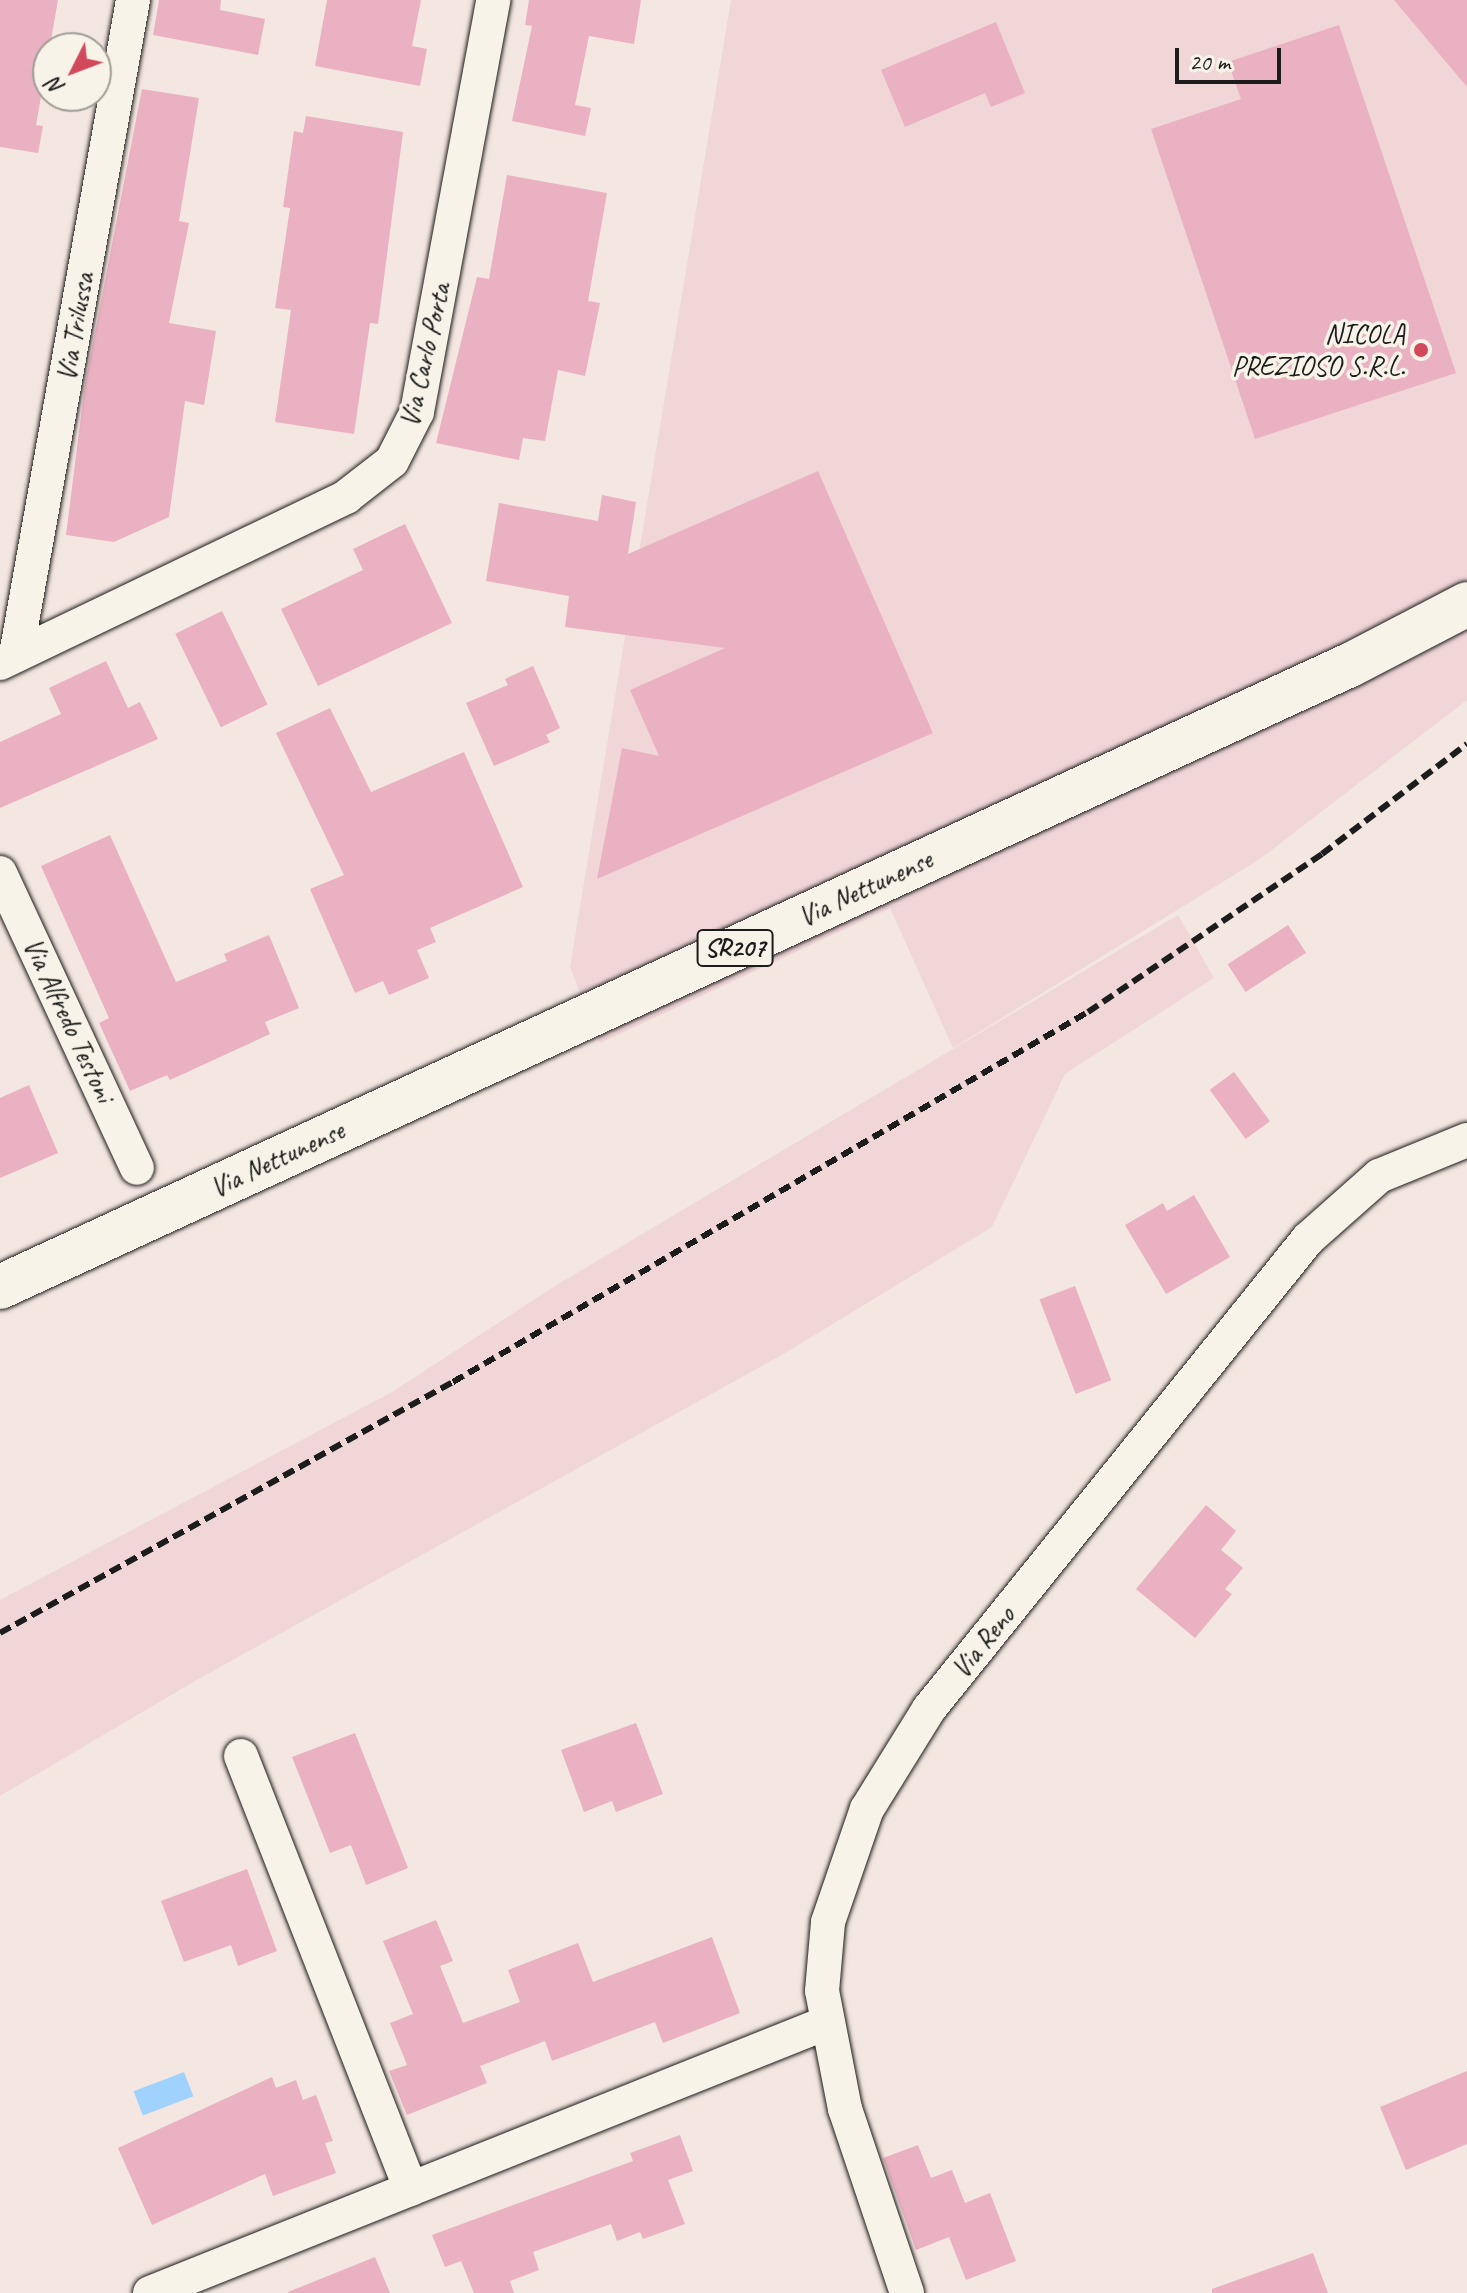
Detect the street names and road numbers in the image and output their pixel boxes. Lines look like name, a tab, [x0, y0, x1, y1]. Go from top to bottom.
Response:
street label: Via Trilussa	[49, 271, 101, 383]
street label: Via Carlo Porta	[392, 280, 458, 430]
street label: Via Nettunense	[792, 842, 938, 934]
road number: SR207	[695, 926, 775, 970]
street label: Via Alfredo Testoni	[16, 933, 122, 1107]
street label: Via Nettunense	[204, 1113, 350, 1205]
street label: Via Reno	[944, 1599, 1022, 1685]

